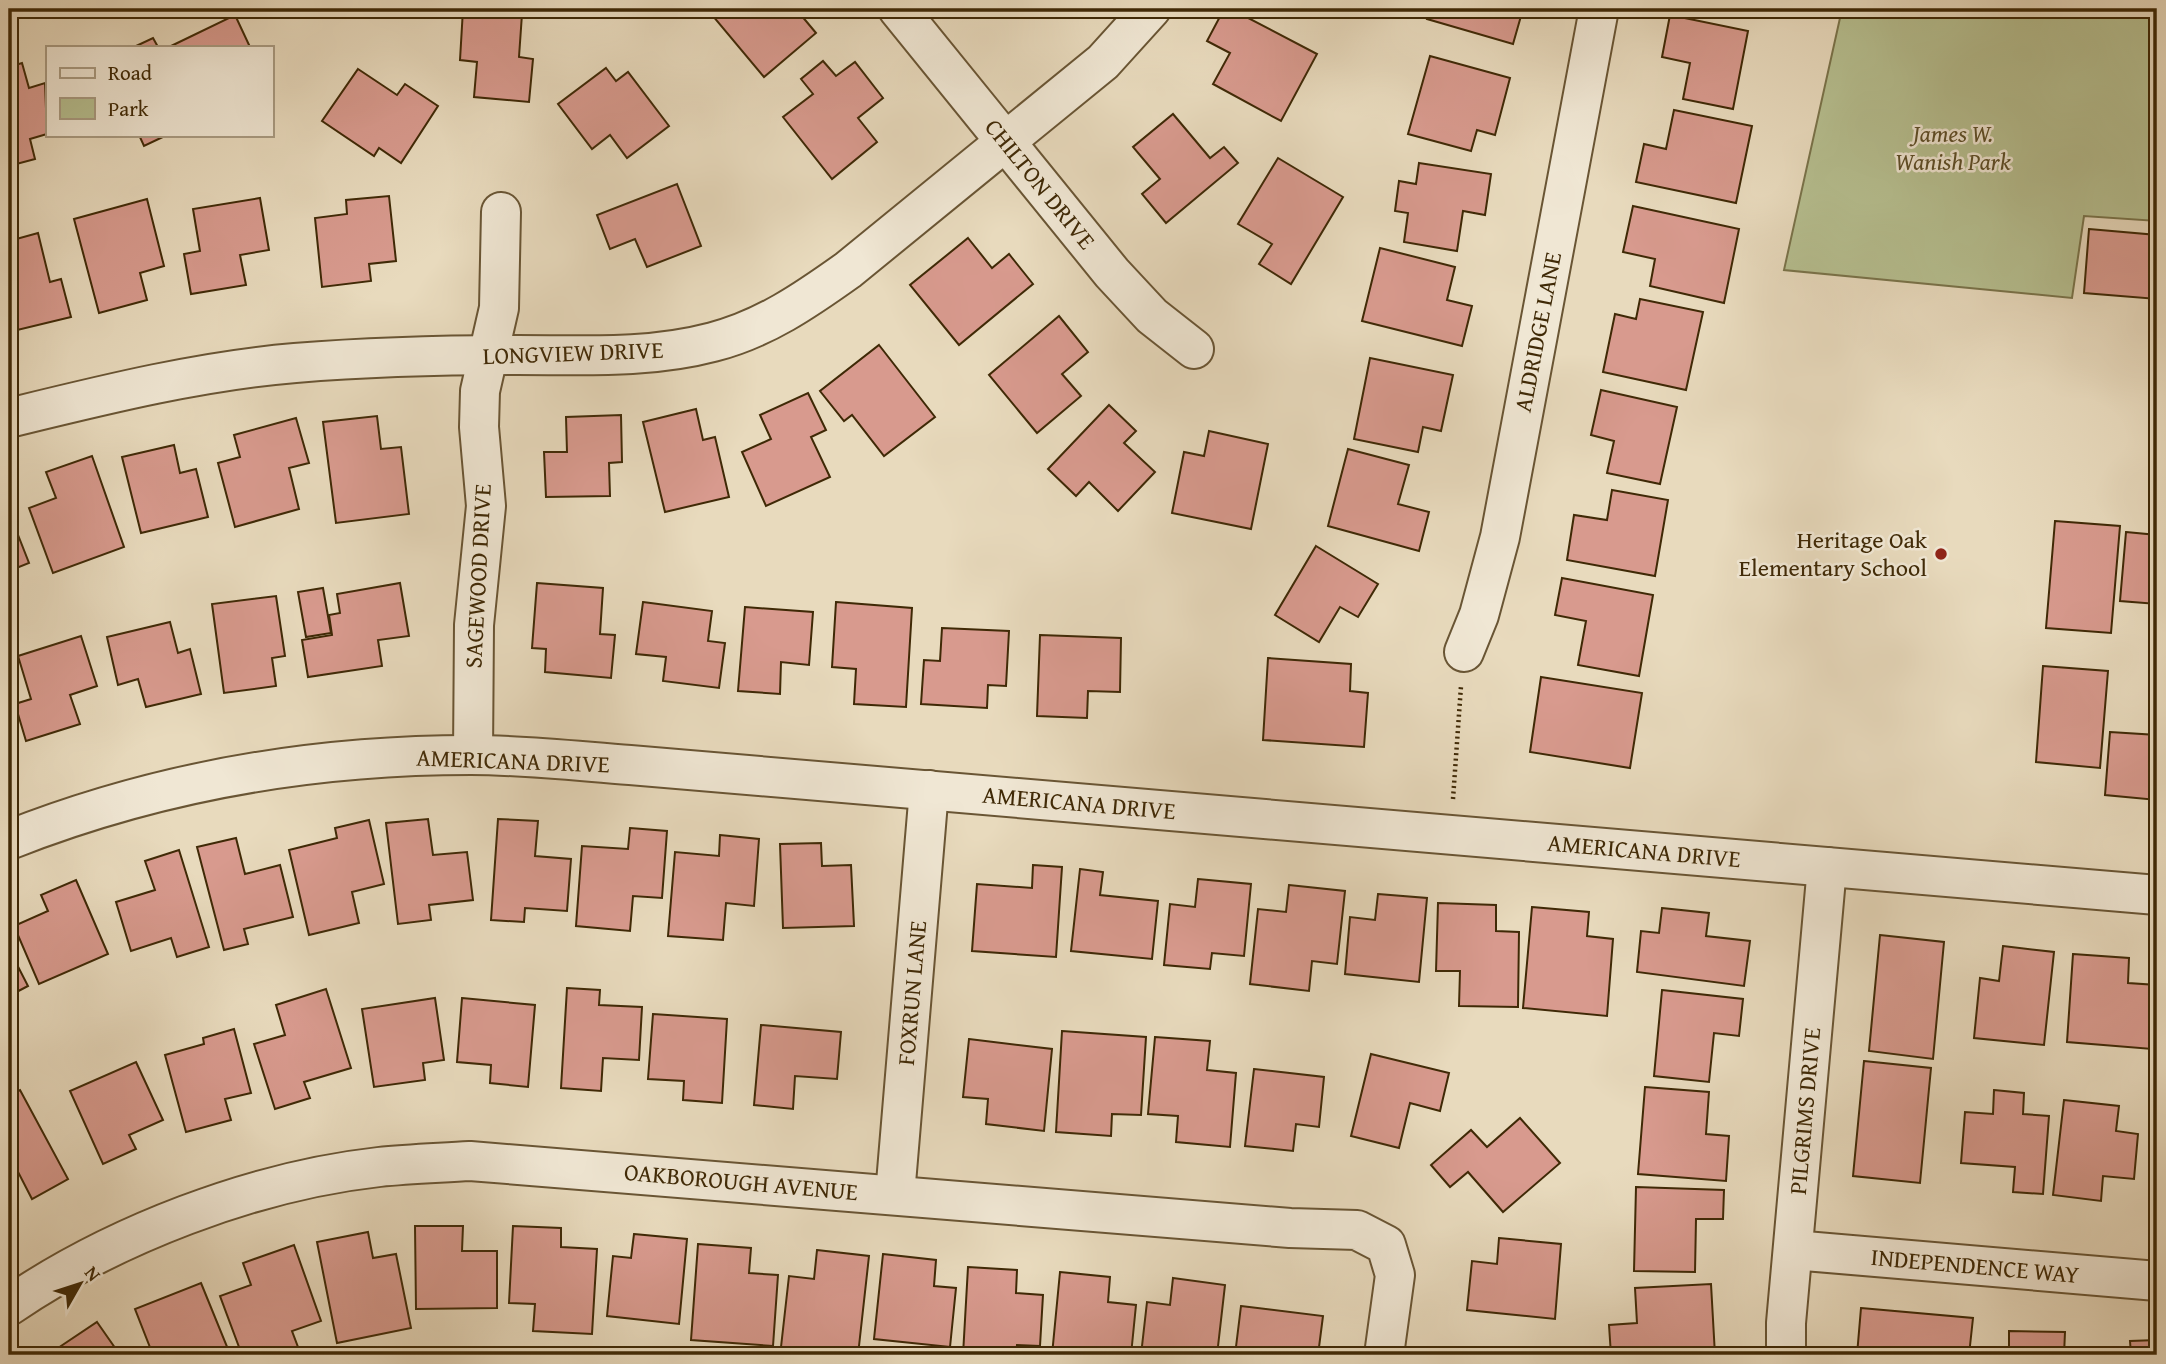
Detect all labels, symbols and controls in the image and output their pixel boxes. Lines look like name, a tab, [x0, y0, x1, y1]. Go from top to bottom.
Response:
legend	[46, 46, 273, 136]
text: Road	[108, 57, 153, 88]
text: Park	[108, 93, 149, 124]
street label: CHILTON DRIVE	[977, 111, 1104, 257]
park label: James W. Wanish Park	[1895, 116, 2011, 179]
street label: ALDRIDGE LANE	[1505, 249, 1570, 415]
street label: LONGVIEW DRIVE	[482, 332, 664, 373]
street label: SAGEWOOD DRIVE	[455, 483, 500, 669]
place label: Heritage Oak Elementary School	[1739, 522, 1928, 585]
marker: Heritage Oak Elementary School	[1933, 546, 1949, 562]
street label: AMERICANA DRIVE	[416, 740, 610, 781]
street label: AMERICANA DRIVE	[981, 777, 1177, 828]
street label: AMERICANA DRIVE	[1546, 825, 1742, 876]
street label: FOXRUN LANE	[888, 919, 935, 1067]
street label: PILGRIMS DRIVE	[1780, 1026, 1829, 1196]
street label: OAKBOROUGH AVENUE	[623, 1154, 859, 1209]
street label: INDEPENDENCE WAY	[1870, 1239, 2081, 1292]
north arrow	[46, 1248, 116, 1318]
text: N	[78, 1260, 108, 1287]

